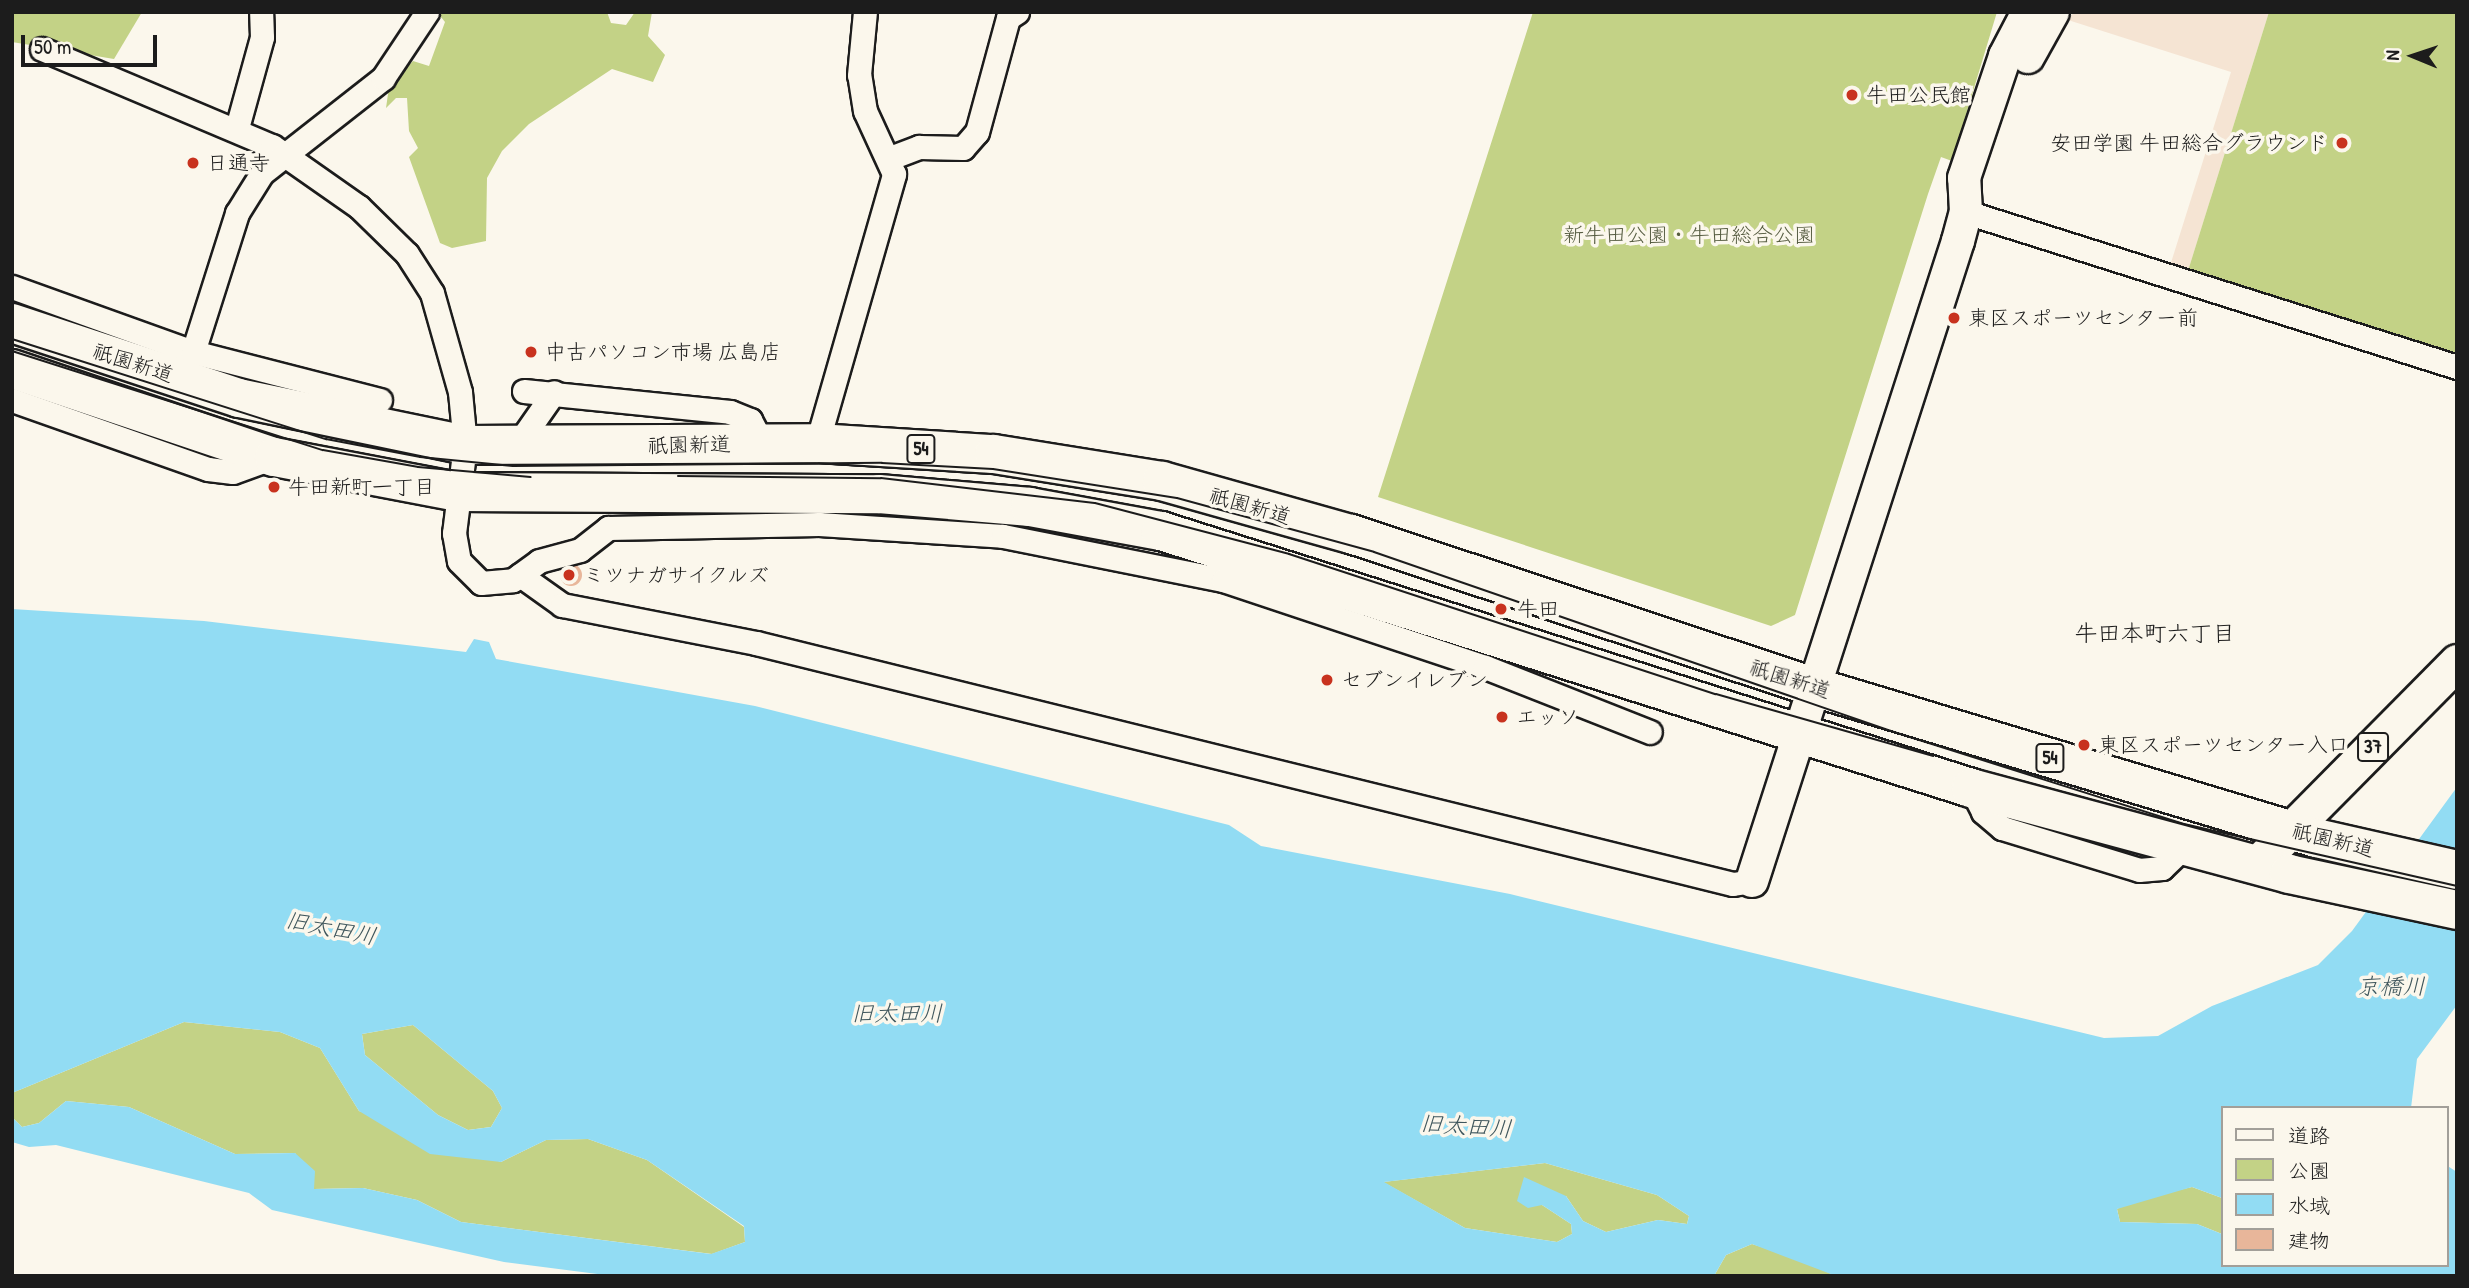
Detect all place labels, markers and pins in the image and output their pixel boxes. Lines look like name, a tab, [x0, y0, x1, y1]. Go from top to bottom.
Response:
place label: 牛田公民館	[1866, 82, 1971, 108]
marker: 牛田公民館	[1844, 87, 1860, 103]
place label: 安田学園 牛田総合グラウンド	[2050, 130, 2328, 156]
marker: 安田学園 牛田総合グラウンド	[2334, 135, 2350, 151]
place label: 日通寺	[207, 150, 270, 176]
marker: 日通寺	[185, 155, 201, 171]
place label: 東区スポーツセンター前	[1968, 305, 2199, 331]
marker: 東区スポーツセンター前	[1946, 310, 1962, 326]
place label: 中古パソコン市場 広島店	[545, 339, 781, 365]
marker: 中古パソコン市場 広島店	[523, 344, 539, 360]
place label: 牛田新町一丁目	[288, 474, 435, 500]
marker: 牛田新町一丁目	[266, 479, 282, 495]
place label: ミツナガサイクルズ	[583, 562, 772, 588]
marker: ミツナガサイクルズ	[561, 567, 577, 583]
place label: 牛田	[1517, 596, 1559, 622]
marker: 牛田	[1491, 599, 1511, 619]
place label: セブンイレブン	[1341, 667, 1488, 693]
marker: セブンイレブン	[1319, 672, 1335, 688]
place label: エッソ	[1516, 704, 1579, 730]
marker: エッソ	[1494, 709, 1510, 725]
place label: 東区スポーツセンター入口	[2098, 732, 2350, 758]
marker: 東区スポーツセンター入口	[2076, 737, 2092, 753]

